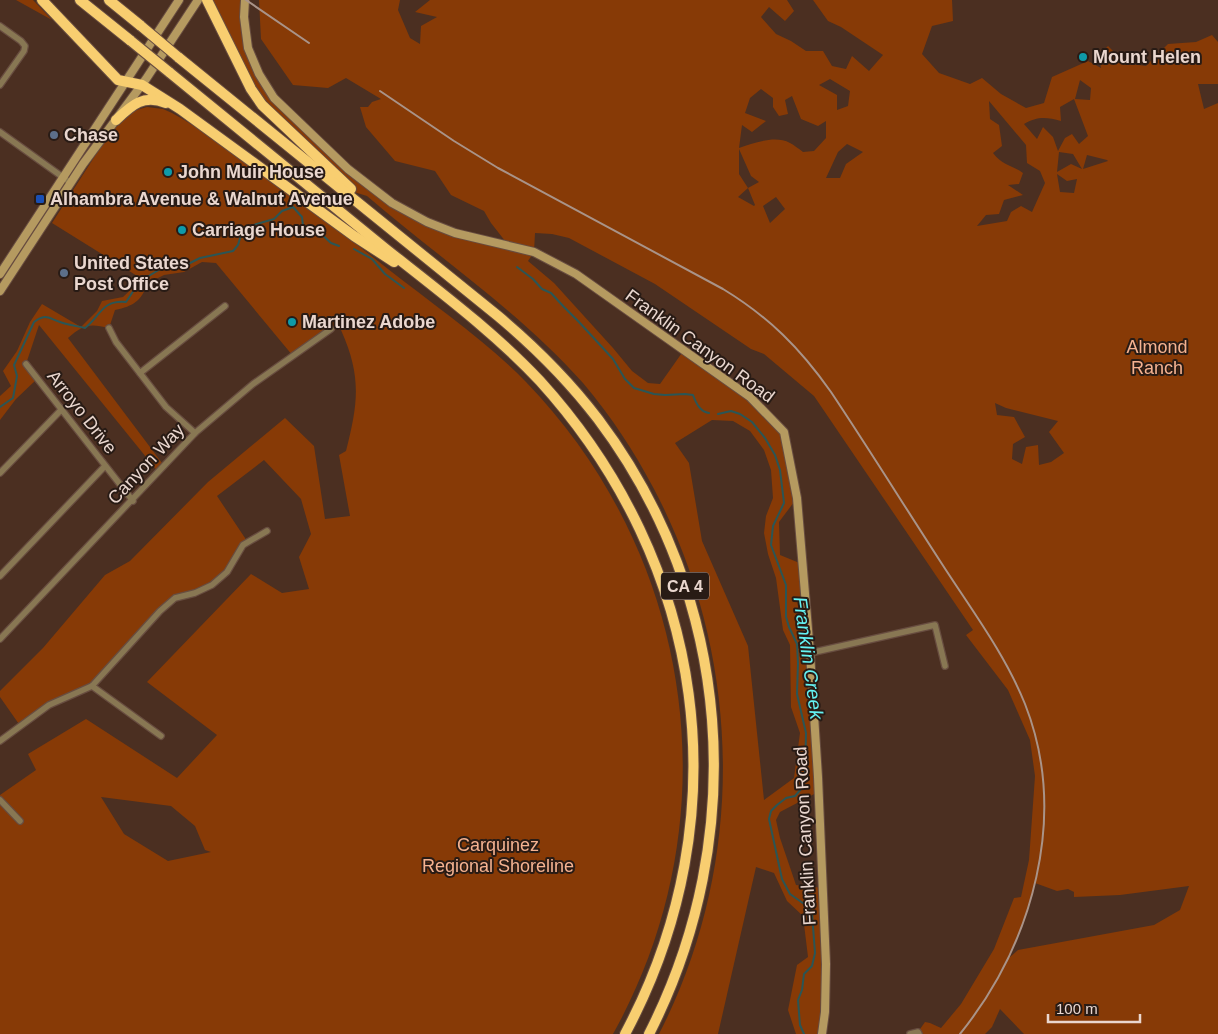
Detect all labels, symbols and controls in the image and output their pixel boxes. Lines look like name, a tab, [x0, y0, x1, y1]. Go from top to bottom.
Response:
place label: Mount Helen	[1093, 47, 1201, 67]
marker: Mount Helen	[1077, 51, 1089, 63]
place label: Chase	[64, 125, 118, 145]
marker: Chase	[48, 129, 60, 141]
place label: John Muir House	[178, 162, 324, 182]
marker: John Muir House	[162, 166, 174, 178]
place label: Alhambra Avenue & Walnut Avenue	[50, 189, 353, 209]
marker: Alhambra Avenue & Walnut Avenue	[34, 193, 46, 205]
place label: Carriage House	[192, 220, 325, 240]
marker: Carriage House	[176, 224, 188, 236]
place label: United States Post Office	[74, 253, 189, 294]
marker: United States Post Office	[58, 267, 70, 279]
street label: Franklin Canyon Road	[622, 285, 778, 407]
place label: Martinez Adobe	[302, 312, 435, 332]
marker: Martinez Adobe	[286, 316, 298, 328]
park label: Almond Ranch	[1126, 337, 1188, 378]
street label: Arroyo Drive	[43, 366, 121, 458]
street label: Canyon Way	[104, 420, 188, 508]
road number: CA 4	[661, 572, 709, 600]
water label: Franklin Creek	[790, 595, 828, 722]
street label: Franklin Canyon Road	[790, 746, 820, 926]
park label: Carquinez Regional Shoreline	[422, 835, 574, 876]
scale bar	[1048, 992, 1140, 1024]
text: 100 m	[1056, 1000, 1098, 1017]

